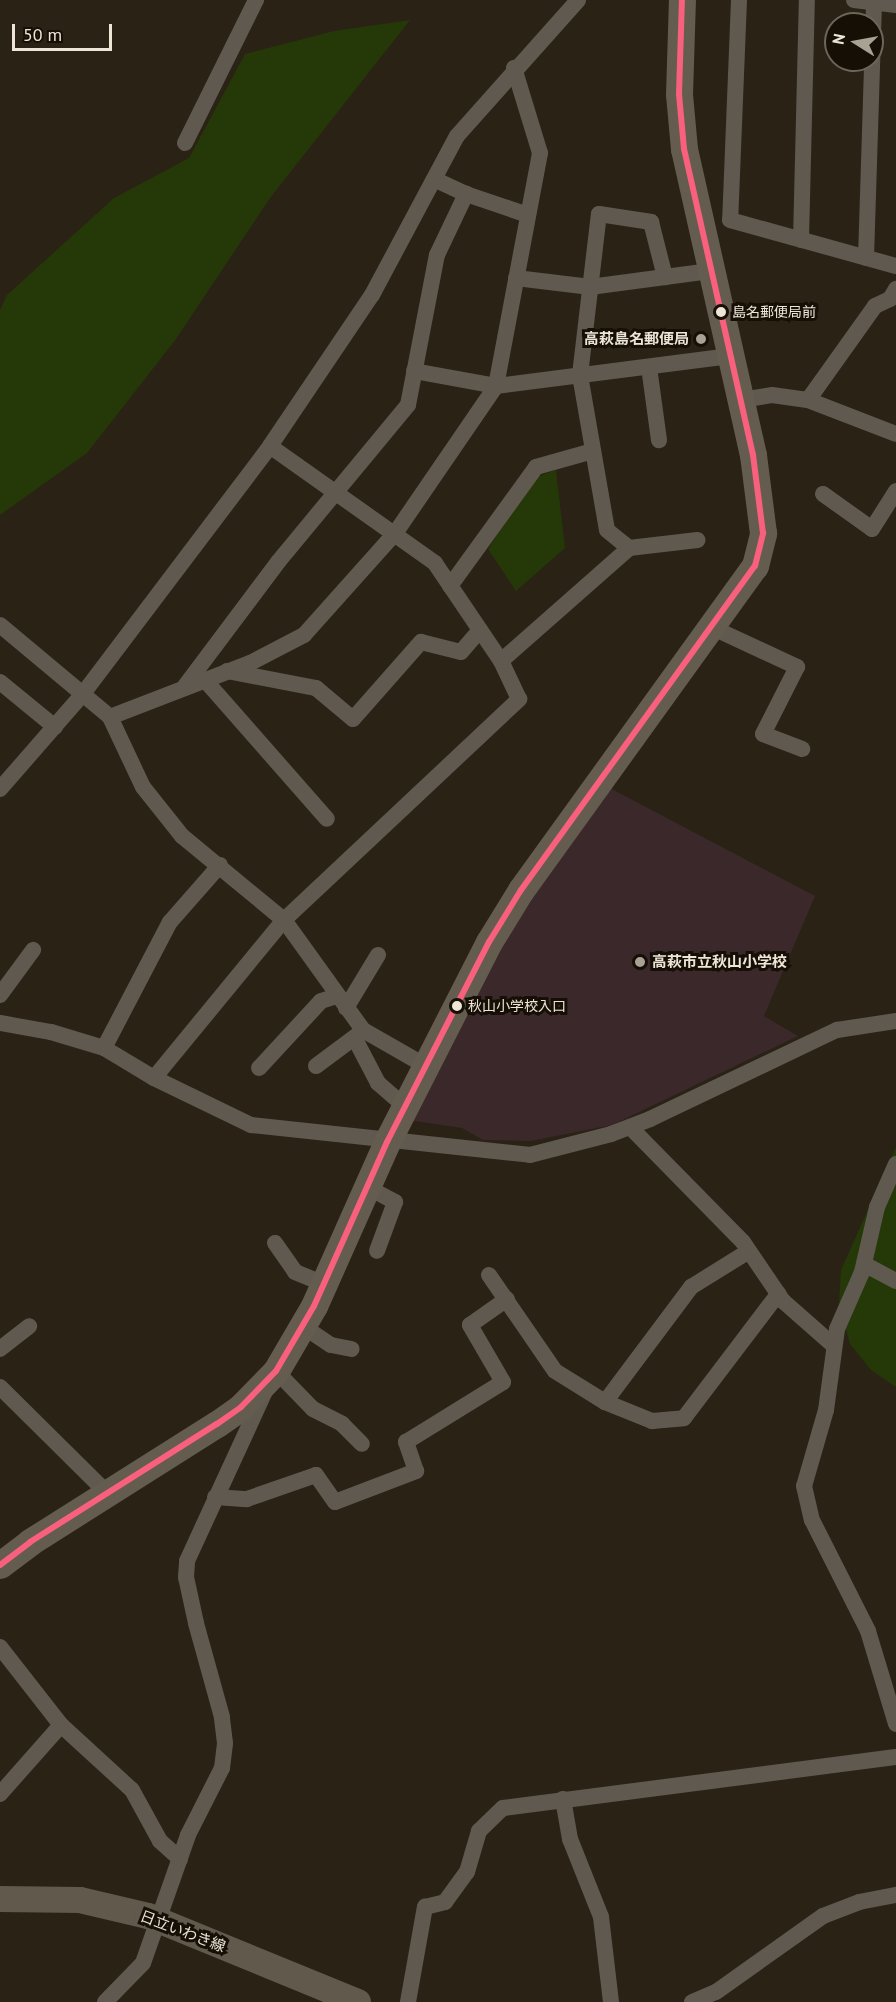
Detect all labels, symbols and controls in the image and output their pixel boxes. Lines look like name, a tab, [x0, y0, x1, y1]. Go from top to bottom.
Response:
scale bar	[15, 12, 116, 50]
north arrow	[824, 12, 884, 72]
text: 50 m	[23, 23, 62, 46]
text: N	[827, 32, 849, 46]
place label: 島名郵便局前	[732, 304, 816, 320]
marker: 島名郵便局前	[715, 306, 727, 318]
place label: 高萩島名郵便局	[584, 330, 689, 348]
marker: 高萩島名郵便局	[694, 332, 708, 346]
place label: 高萩市立秋山小学校	[652, 953, 787, 971]
marker: 高萩市立秋山小学校	[633, 955, 647, 969]
place label: 秋山小学校入口	[468, 998, 566, 1014]
marker: 秋山小学校入口	[451, 1000, 463, 1012]
street label: 日立いわき線	[138, 1906, 228, 1956]

